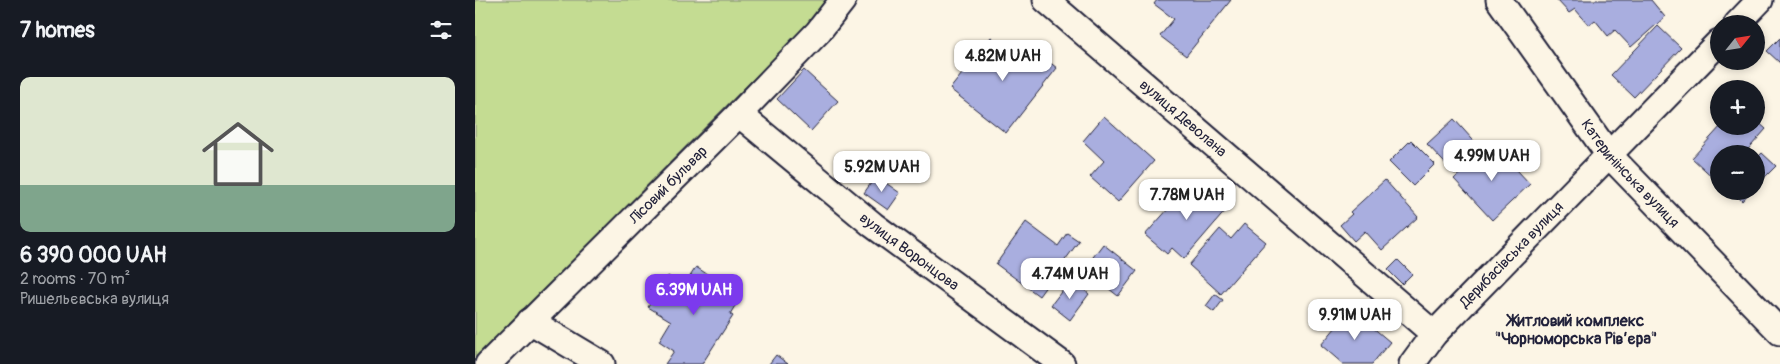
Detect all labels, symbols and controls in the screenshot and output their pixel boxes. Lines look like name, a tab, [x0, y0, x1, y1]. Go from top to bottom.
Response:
north arrow	[1710, 15, 1765, 70]
map controls	[1710, 15, 1765, 200]
icon: filters	[427, 16, 455, 44]
text: 7 homes	[20, 17, 95, 44]
pin: 4.82M UAH	[946, 39, 1060, 82]
text: 4.82M UAH	[965, 46, 1041, 66]
street label: вулиця Деволана	[1136, 75, 1231, 161]
button: +	[1710, 80, 1765, 135]
icon: home	[193, 109, 283, 199]
street label: Катеринінська вулиця	[1577, 115, 1684, 232]
pin: 4.99M UAH	[1435, 140, 1549, 182]
street label: Лісовий бульвар	[624, 142, 711, 229]
button: −	[1710, 145, 1765, 200]
text: 4.99M UAH	[1454, 146, 1530, 166]
pin: 5.92M UAH	[825, 150, 939, 193]
text: 5.92M UAH	[844, 157, 920, 177]
pin: 7.78M UAH	[1130, 178, 1244, 221]
text: 7.78M UAH	[1150, 185, 1224, 205]
street label: Дерибасівська вулиця	[1455, 198, 1567, 312]
street label: вулиця Воронцова	[856, 208, 963, 295]
text: 6 390 000 UAH	[20, 242, 167, 269]
pin: 4.74M UAH	[1013, 258, 1127, 300]
text: 4.74M UAH	[1032, 264, 1108, 284]
text: 2 rooms · 70 m²	[20, 269, 130, 289]
pin: 6.39M UAH	[637, 274, 751, 316]
text: 6.39M UAH	[656, 280, 732, 300]
text: Ришельєвська вулиця	[20, 289, 169, 309]
pin: 9.91M UAH	[1298, 298, 1412, 341]
text: 9.91M UAH	[1319, 305, 1391, 325]
district label: Житловий комплекс "Чорноморська Рів’єра"	[1495, 311, 1657, 349]

